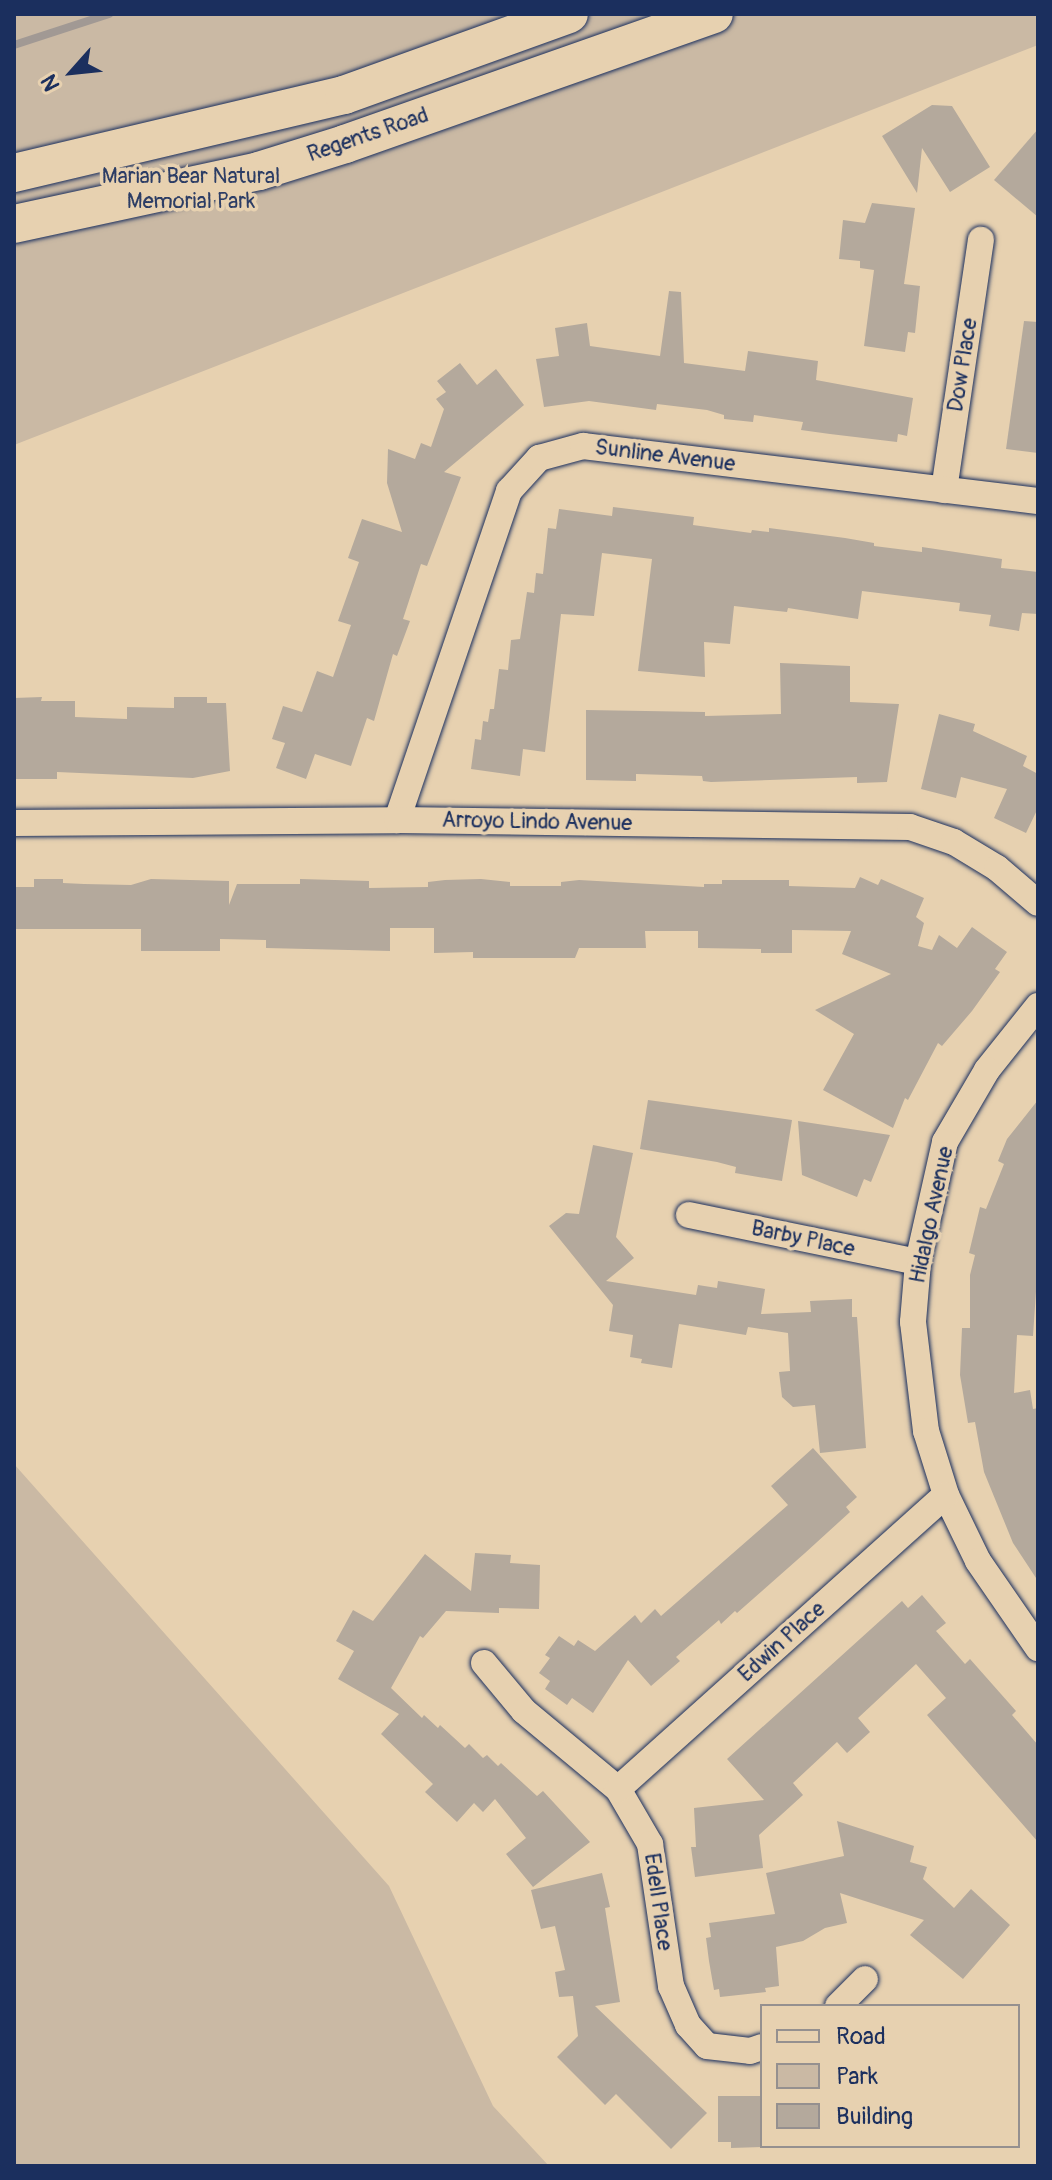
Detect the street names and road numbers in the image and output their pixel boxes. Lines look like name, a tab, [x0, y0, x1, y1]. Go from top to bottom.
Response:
street label: Regents Road	[304, 102, 432, 168]
street label: Dow Place	[943, 316, 983, 414]
street label: Sunline Avenue	[593, 434, 737, 478]
street label: Arroyo Lindo Avenue	[442, 807, 632, 837]
street label: Hidalgo Avenue	[905, 1144, 959, 1286]
street label: Barby Place	[749, 1215, 857, 1263]
street label: Edwin Place	[733, 1596, 831, 1688]
street label: Edell Place	[638, 1852, 678, 1952]

